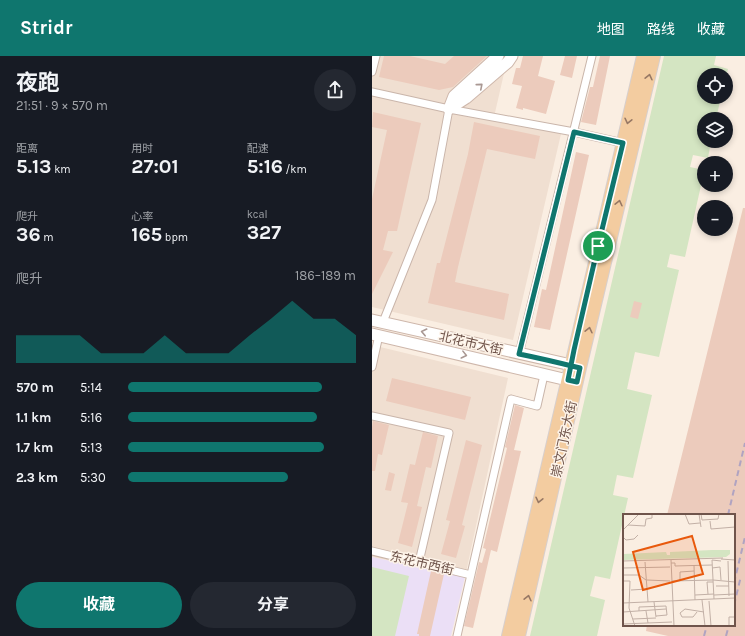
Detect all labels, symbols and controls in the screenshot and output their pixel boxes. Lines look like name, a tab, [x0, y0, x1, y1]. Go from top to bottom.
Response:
text: Stridr	[20, 17, 72, 39]
text: 地图	[597, 21, 625, 38]
text: 路线	[647, 21, 675, 38]
text: 收藏	[697, 21, 725, 38]
map controls	[697, 68, 733, 236]
button: locate	[697, 68, 733, 104]
button: share	[314, 69, 356, 111]
text: 夜跑	[16, 70, 60, 96]
one-way arrow	[644, 73, 652, 80]
one-way arrow	[476, 83, 483, 90]
text: 21:51 · 9 × 570 m	[16, 98, 108, 113]
button: layers	[697, 112, 733, 148]
one-way arrow	[624, 118, 632, 124]
text: 距离	[16, 142, 38, 155]
text: 用时	[131, 142, 153, 155]
text: 配速	[247, 142, 269, 155]
text: 5.13	[16, 155, 52, 178]
text: 27:01	[131, 155, 179, 178]
text: 5:16	[247, 155, 283, 178]
button: +	[697, 156, 733, 192]
text: km	[52, 163, 71, 176]
text: /km	[283, 163, 307, 176]
one-way arrow	[614, 200, 623, 207]
button: −	[697, 200, 733, 236]
text: kcal	[247, 208, 268, 221]
text: 爬升	[16, 210, 38, 223]
text: 心率	[131, 210, 153, 223]
text: 327	[247, 221, 281, 244]
text: 36	[16, 223, 41, 246]
text: 165	[131, 223, 162, 246]
pin	[581, 229, 615, 263]
text: m	[41, 231, 54, 244]
text: bpm	[162, 231, 188, 244]
icon: arrive	[587, 235, 609, 257]
text: 186–189 m	[295, 268, 356, 283]
text: 爬升	[16, 271, 42, 286]
one-way arrow	[585, 326, 593, 333]
one-way arrow	[420, 328, 427, 336]
street label: 北花市大街	[438, 328, 504, 358]
one-way arrow	[461, 351, 468, 359]
text: 570 m	[16, 380, 54, 395]
text: 5:14	[80, 380, 102, 395]
street label: 崇文门东大街	[549, 399, 579, 479]
text: 1.1 km	[16, 410, 51, 425]
text: 5:16	[80, 410, 102, 425]
text: 1.7 km	[16, 440, 53, 455]
text: 5:13	[80, 440, 102, 455]
text: 2.3 km	[16, 470, 58, 485]
text: 5:30	[80, 470, 106, 485]
one-way arrow	[536, 497, 544, 503]
inset map	[623, 514, 735, 626]
street label: 东花市西街	[389, 548, 455, 578]
button: 收藏	[16, 582, 182, 628]
button: 分享	[190, 582, 356, 628]
one-way arrow	[524, 595, 532, 601]

